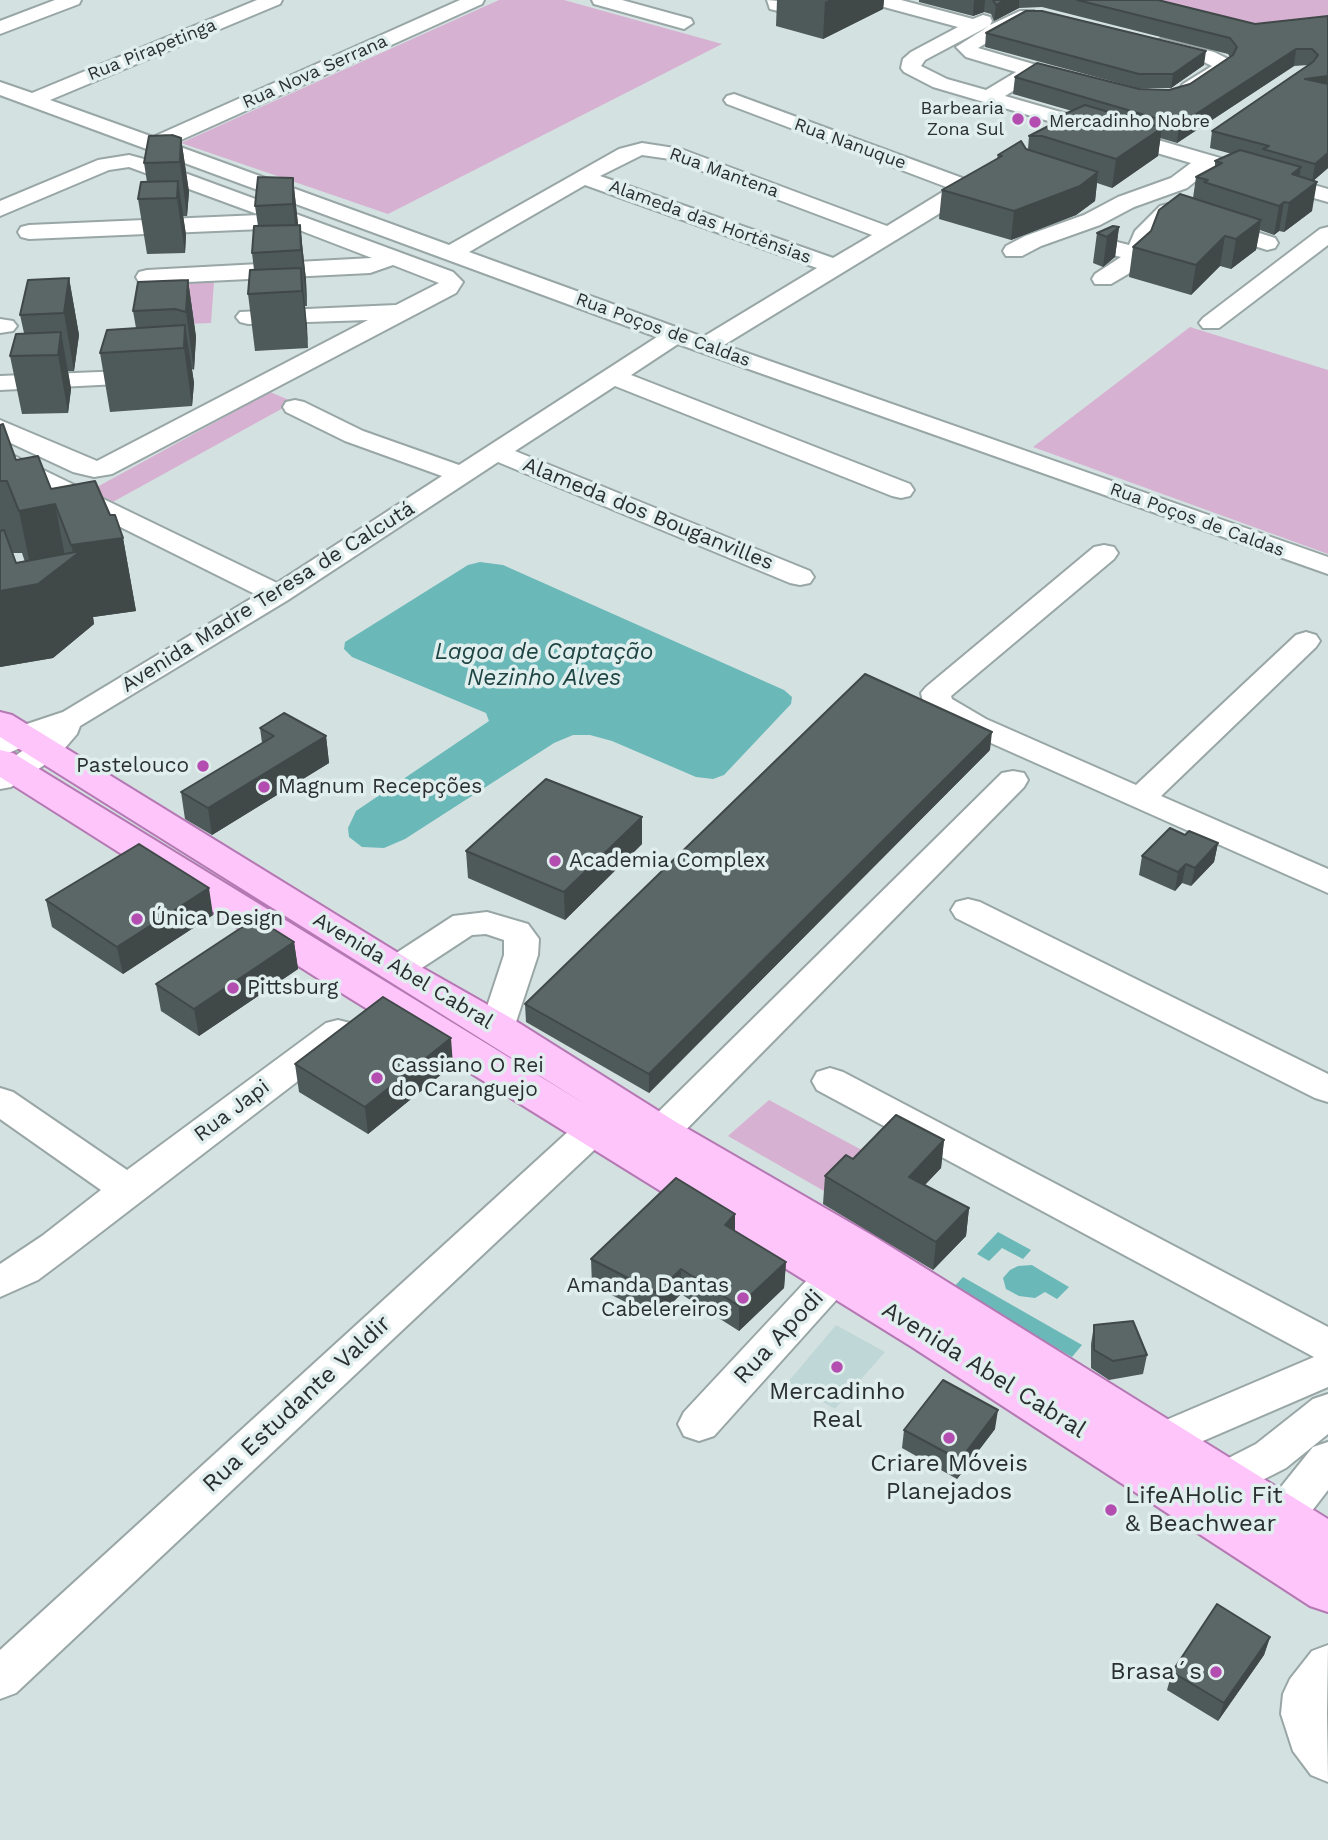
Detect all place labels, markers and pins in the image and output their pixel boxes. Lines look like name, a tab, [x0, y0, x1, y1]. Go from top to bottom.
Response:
place label: Barbearia Zona Sul	[921, 98, 1004, 140]
marker: Barbearia Zona Sul	[1010, 111, 1026, 127]
place label: Mercadinho Nobre	[1049, 111, 1210, 133]
marker: Mercadinho Nobre	[1027, 114, 1043, 130]
place label: Pastelouco	[76, 753, 189, 779]
marker: Pastelouco	[195, 758, 211, 774]
place label: Magnum Recepções	[278, 774, 482, 800]
marker: Magnum Recepções	[256, 779, 272, 795]
place label: Academia Complex	[569, 848, 766, 874]
marker: Academia Complex	[547, 853, 563, 869]
place label: Única Design	[151, 906, 283, 932]
marker: Única Design	[129, 911, 145, 927]
place label: Pittsburg	[247, 975, 338, 1001]
marker: Pittsburg	[225, 980, 241, 996]
place label: Cassiano O Rei do Caranguejo	[391, 1053, 544, 1103]
marker: Cassiano O Rei do Caranguejo	[369, 1070, 385, 1086]
place label: Amanda Dantas Cabelereiros	[566, 1273, 729, 1323]
marker: Amanda Dantas Cabelereiros	[735, 1290, 751, 1306]
marker: Mercadinho Real	[829, 1359, 845, 1375]
place label: Mercadinho Real	[769, 1378, 905, 1434]
marker: Criare Móveis Planejados	[941, 1430, 957, 1446]
place label: Criare Móveis Planejados	[870, 1450, 1028, 1506]
place label: LifeAHolic Fit & Beachwear	[1125, 1482, 1283, 1538]
marker: LifeAHolic Fit & Beachwear	[1103, 1502, 1119, 1518]
place label: Brasa´s	[1110, 1658, 1202, 1686]
marker: Brasa´s	[1208, 1664, 1224, 1680]

